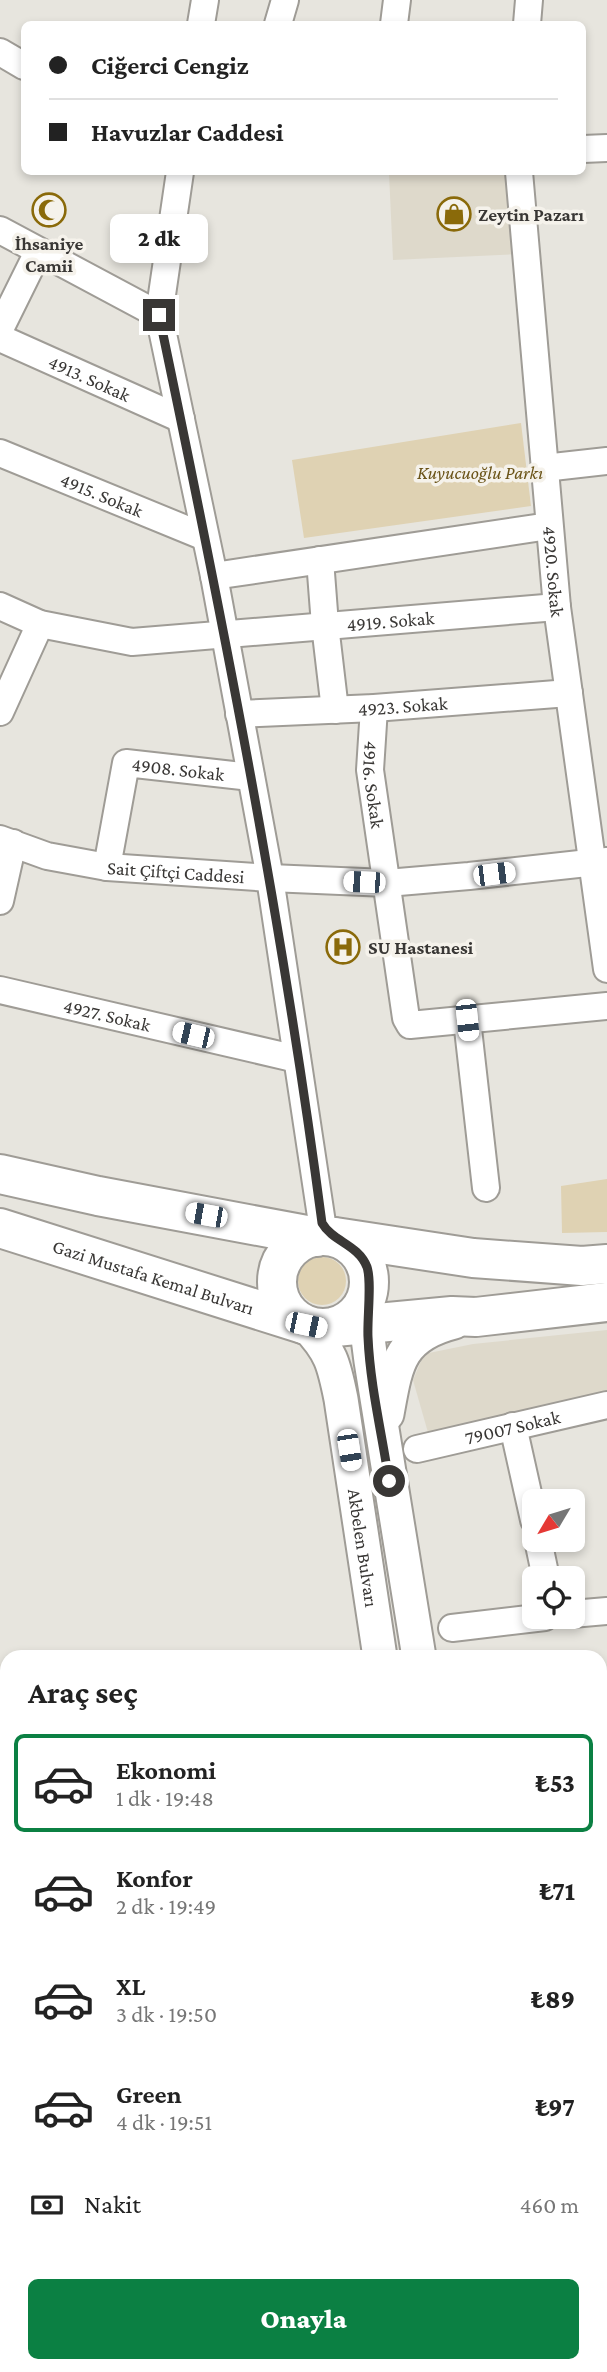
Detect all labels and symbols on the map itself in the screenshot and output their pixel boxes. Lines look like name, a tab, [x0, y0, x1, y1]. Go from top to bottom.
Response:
mosque icon: İhsaniye Camii	[30, 191, 68, 229]
shop icon: Zeytin Pazarı	[435, 195, 473, 233]
place label: Zeytin Pazarı	[478, 204, 584, 225]
callout: 2 dk	[110, 214, 208, 262]
place label: İhsaniye Camii	[15, 233, 83, 276]
route end	[143, 299, 175, 331]
street label: 4913. Sokak	[45, 351, 134, 406]
park label: Kuyucuoğlu Parkı	[417, 462, 543, 483]
street label: 4915. Sokak	[57, 468, 147, 521]
street label: 4920. Sokak	[539, 525, 569, 619]
street label: 4919. Sokak	[346, 607, 436, 635]
street label: 4923. Sokak	[357, 692, 449, 719]
street label: 4916. Sokak	[359, 740, 389, 831]
street label: 4908. Sokak	[131, 753, 226, 785]
street label: Sait Çiftçi Caddesi	[106, 857, 245, 887]
car	[472, 861, 517, 887]
car	[343, 871, 386, 893]
hospital icon: SU Hastanesi	[324, 928, 362, 966]
place label: SU Hastanesi	[368, 937, 474, 958]
street label: 4927. Sokak	[62, 995, 154, 1035]
car	[455, 998, 480, 1042]
car	[171, 1020, 216, 1050]
car	[184, 1201, 229, 1229]
street label: Gazi Mustafa Kemal Bulvarı	[50, 1235, 257, 1318]
car	[284, 1310, 329, 1340]
street label: 79007 Sokak	[463, 1406, 563, 1448]
car	[336, 1428, 363, 1472]
route start	[373, 1465, 405, 1497]
street label: Akbelen Bulvarı	[344, 1487, 383, 1609]
north arrow	[522, 1489, 584, 1552]

